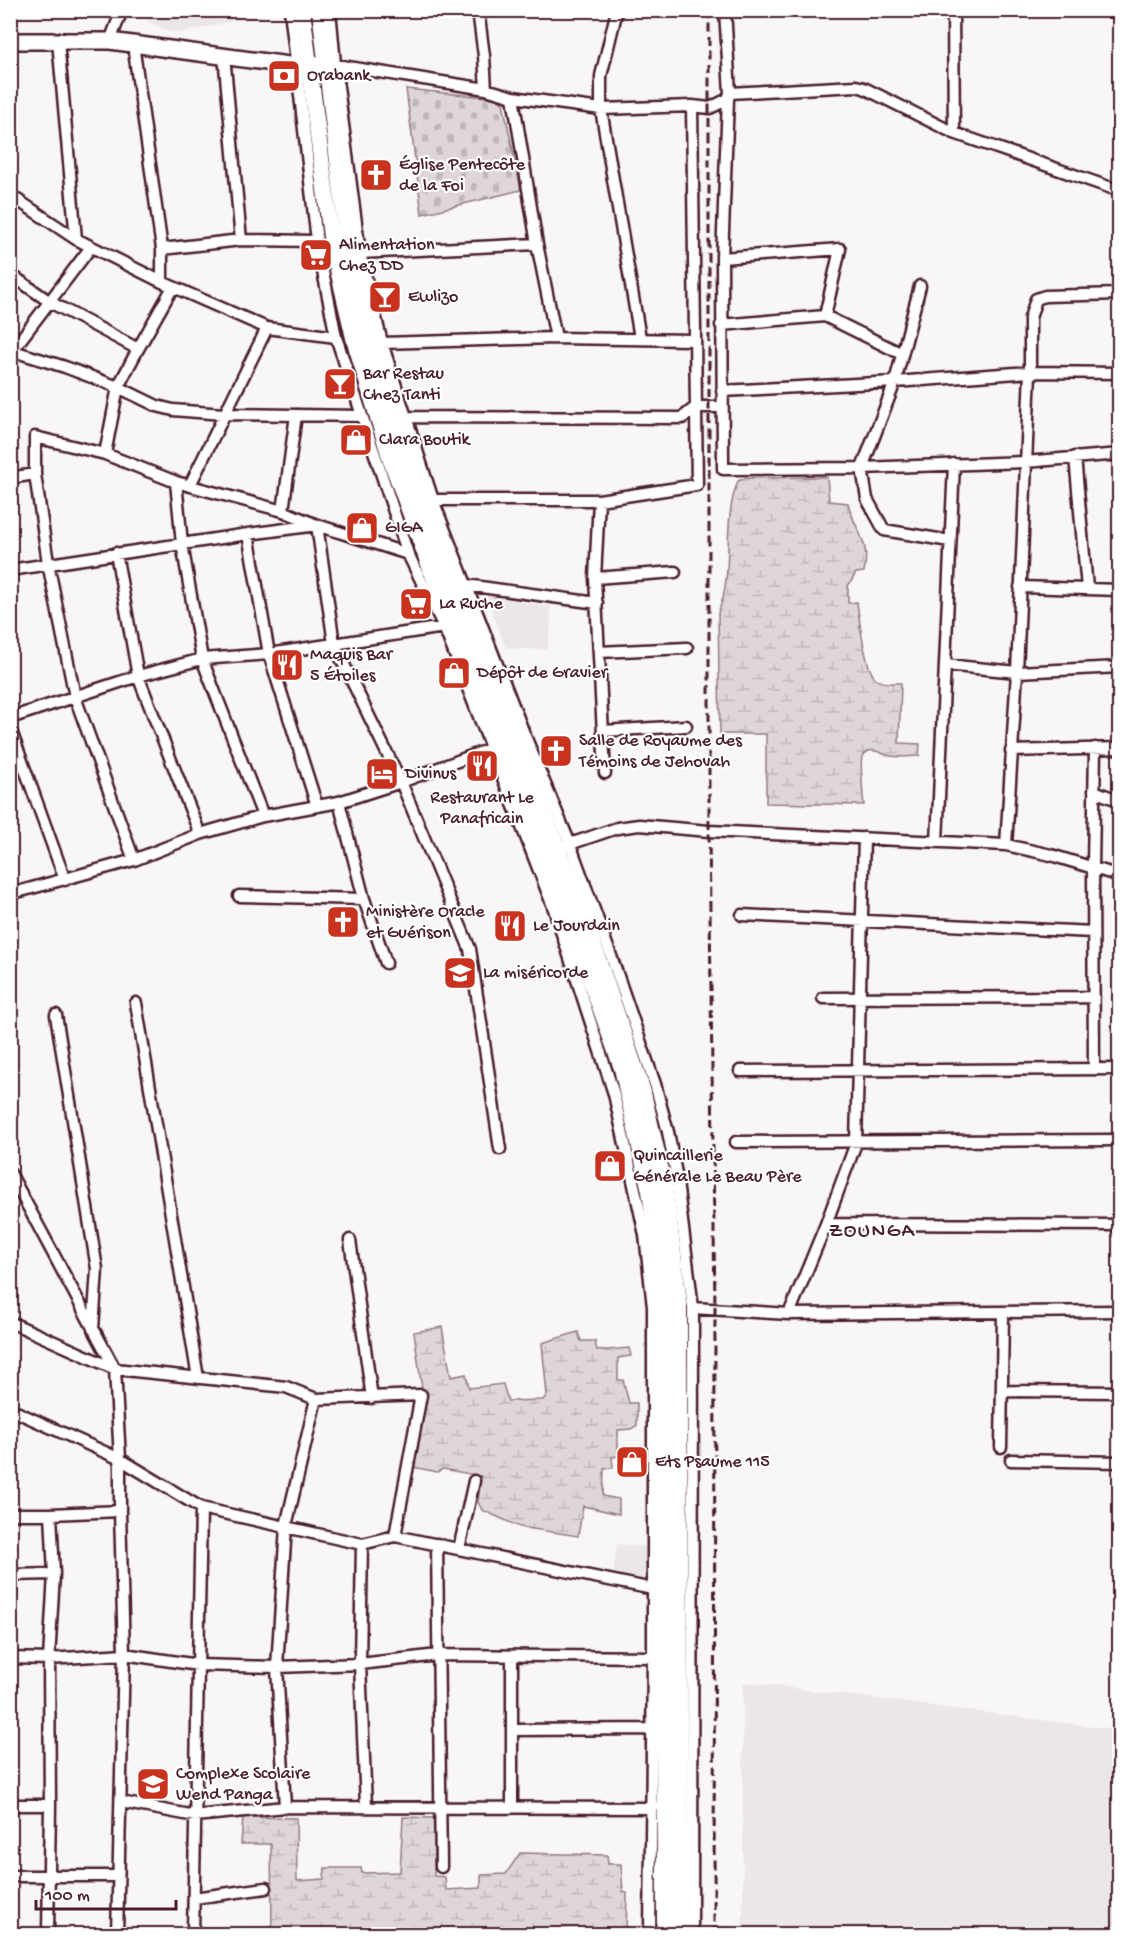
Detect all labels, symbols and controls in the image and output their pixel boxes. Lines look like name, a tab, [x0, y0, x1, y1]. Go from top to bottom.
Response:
bank icon: Orabank	[266, 58, 302, 94]
place label: Orabank	[307, 66, 372, 87]
place label: Église Pentecôte de la Foi	[399, 155, 526, 197]
church icon: Église Pentecôte de la Foi	[358, 157, 394, 193]
place label: Alimentation Chez DD	[339, 235, 435, 277]
supermarket icon: Alimentation Chez DD	[298, 237, 334, 273]
bar icon: Ewlizo	[367, 279, 403, 315]
place label: Ewlizo	[408, 287, 458, 308]
place label: Bar Restau Chez Tanti	[362, 364, 445, 406]
bar icon: Bar Restau Chez Tanti	[322, 366, 358, 402]
shop icon: Clara Boutik	[338, 422, 374, 458]
place label: Clara Boutik	[379, 430, 472, 451]
shop icon: GIGA	[344, 510, 380, 546]
place label: GIGA	[385, 518, 424, 539]
supermarket icon: La Ruche	[398, 586, 434, 622]
place label: La Ruche	[439, 594, 504, 615]
place label: Maquis Bar 5 Étoiles	[310, 645, 394, 687]
restaurant icon: Maquis Bar 5 Étoiles	[269, 647, 305, 683]
shop icon: Dépôt de Gravier	[436, 655, 472, 691]
place label: Dépôt de Gravier	[476, 663, 609, 684]
place label: Salle de Royaume des Témoins de Jehovah	[578, 731, 743, 773]
church icon: Salle de Royaume des Témoins de Jehovah	[538, 733, 574, 769]
restaurant icon: Restaurant Le Panafricain	[464, 748, 500, 784]
hotel icon: Divinus	[364, 756, 400, 792]
place label: Divinus	[404, 764, 457, 785]
place label: Restaurant Le Panafricain	[430, 788, 534, 830]
place label: Ministère Oracle et Guérison	[366, 902, 485, 944]
church icon: Ministère Oracle et Guérison	[325, 904, 361, 940]
restaurant icon: Le Jourdain	[492, 908, 528, 944]
place label: Le Jourdain	[533, 916, 620, 937]
school or university icon: La miséricorde	[442, 955, 478, 991]
place label: La miséricorde	[483, 963, 589, 984]
place label: Quincaillerie Générale Le Beau Père	[633, 1146, 802, 1188]
shop icon: Quincaillerie Générale Le Beau Père	[592, 1148, 628, 1184]
district label: ZOUNGA	[829, 1220, 915, 1245]
shop icon: Ets Psaume 115	[614, 1444, 650, 1480]
place label: Ets Psaume 115	[655, 1452, 770, 1473]
place label: Complexe Scolaire Wend Panga	[176, 1764, 311, 1806]
school or university icon: Complexe Scolaire Wend Panga	[135, 1766, 171, 1802]
scale bar	[36, 1873, 176, 1911]
text: 100 m	[44, 1886, 90, 1907]

